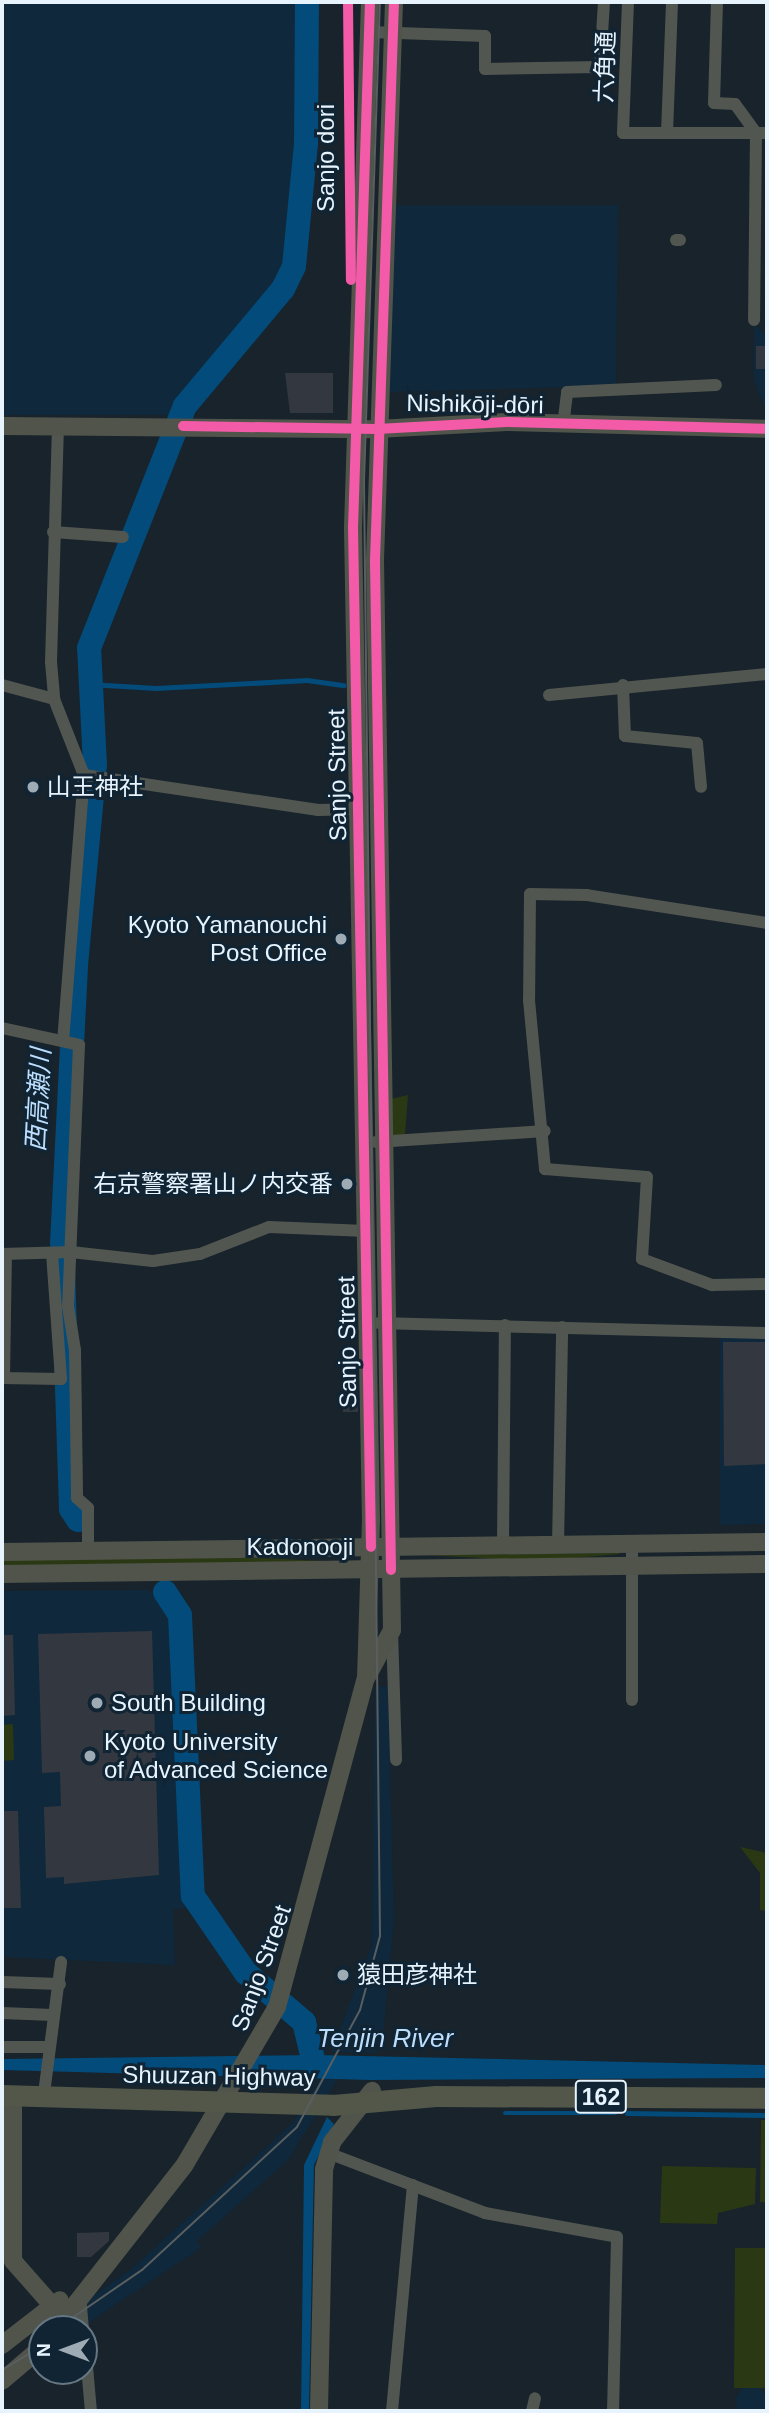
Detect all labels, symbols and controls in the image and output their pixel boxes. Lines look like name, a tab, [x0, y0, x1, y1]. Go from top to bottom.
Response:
street label: 六角通	[589, 31, 621, 103]
street label: Sanjo dori	[312, 104, 340, 212]
street label: Nishikōji-dōri	[406, 388, 544, 420]
street label: Sanjo Street	[321, 709, 353, 841]
place label: 山王神社	[47, 773, 143, 801]
marker: 山王神社	[25, 779, 41, 795]
place label: Kyoto Yamanouchi Post Office	[127, 911, 327, 967]
marker: Kyoto Yamanouchi Post Office	[333, 931, 349, 947]
water label: 西高瀬川	[21, 1047, 57, 1153]
place label: 右京警察署山ノ内交番	[93, 1170, 333, 1198]
marker: 右京警察署山ノ内交番	[339, 1176, 355, 1192]
street label: Sanjo Street	[331, 1276, 363, 1408]
street label: Kadonooji	[247, 1533, 353, 1561]
place label: South Building	[111, 1689, 266, 1717]
marker: South Building	[89, 1695, 105, 1711]
place label: Kyoto University of Advanced Science	[104, 1728, 329, 1784]
marker: Kyoto University of Advanced Science	[82, 1748, 98, 1764]
street label: Sanjo Street	[225, 1901, 297, 2035]
place label: 猿田彦神社	[357, 1961, 477, 1989]
marker: 猿田彦神社	[335, 1967, 351, 1983]
water label: Tenjin River	[317, 2023, 453, 2055]
street label: Shuuzan Highway	[122, 2060, 316, 2092]
road number: 162	[575, 2078, 627, 2116]
north arrow	[28, 2315, 98, 2385]
text: N	[33, 2343, 54, 2357]

